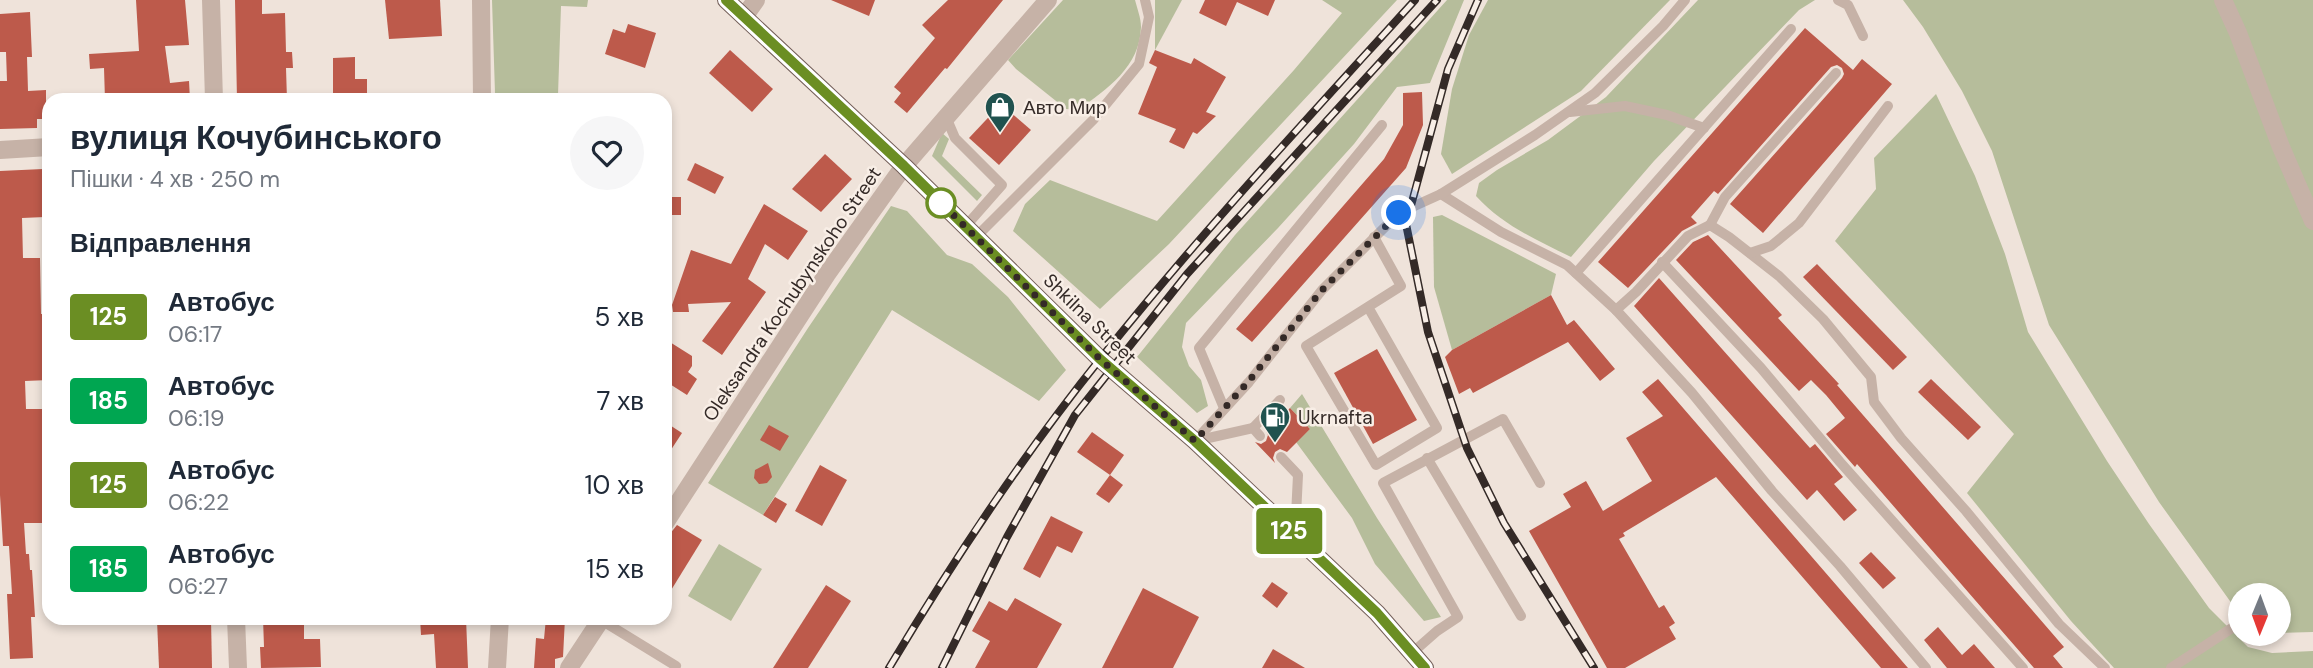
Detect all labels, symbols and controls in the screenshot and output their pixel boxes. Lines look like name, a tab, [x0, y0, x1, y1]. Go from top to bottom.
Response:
shop icon: Авто Мир	[983, 90, 1017, 134]
place label: Авто Мир	[1023, 95, 1106, 120]
text: вулиця Кочубинського	[70, 116, 442, 159]
button: heart	[570, 116, 644, 190]
street label: Oleksandra Kochubynskoho Street	[697, 162, 887, 426]
text: Пішки · 4 хв · 250 m	[70, 164, 280, 194]
unlabelled marker	[926, 188, 956, 218]
your location	[1381, 195, 1416, 230]
text: Відправлення	[70, 226, 251, 260]
street label: Shkilna Street	[1038, 268, 1142, 370]
text: Автобус	[168, 285, 275, 319]
text: 5 хв	[594, 300, 644, 334]
text: 125	[90, 301, 127, 332]
text: 06:17	[168, 319, 222, 349]
text: Автобус	[168, 369, 275, 403]
text: 7 хв	[596, 384, 644, 418]
text: 185	[89, 385, 128, 416]
fuel station icon: Ukrnafta	[1258, 400, 1292, 444]
text: 06:19	[168, 403, 224, 433]
place label: Ukrnafta	[1298, 405, 1373, 430]
text: Автобус	[168, 453, 275, 487]
text: 10 хв	[584, 468, 644, 502]
text: 125	[90, 469, 127, 500]
text: 06:22	[168, 487, 229, 517]
line badge: 125	[1249, 508, 1329, 554]
text: 125	[1270, 515, 1308, 546]
text: Автобус	[168, 537, 275, 571]
text: 15 хв	[586, 552, 644, 586]
text: 185	[89, 553, 128, 584]
text: 06:27	[168, 571, 228, 601]
north arrow	[2228, 583, 2291, 646]
map controls	[2228, 583, 2291, 646]

